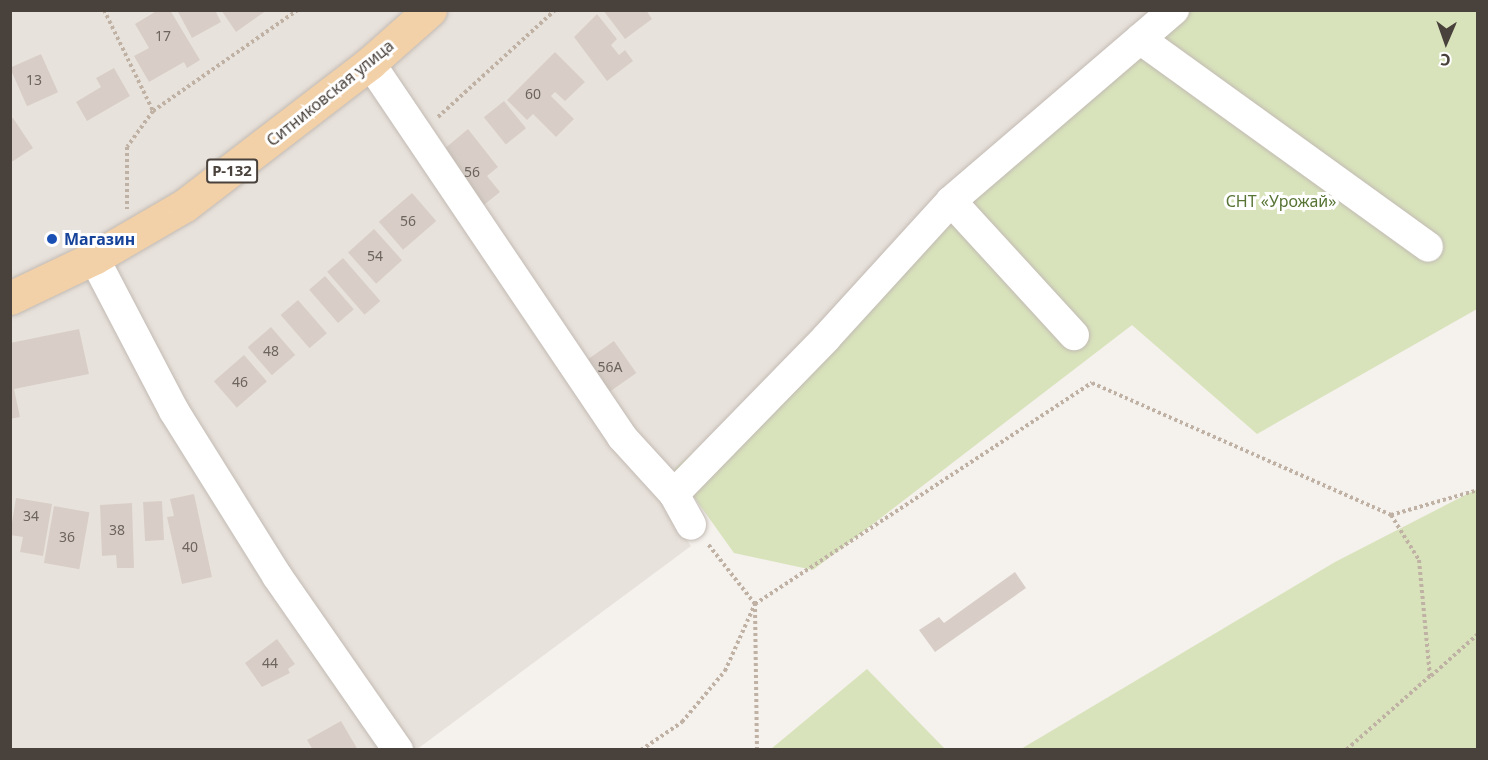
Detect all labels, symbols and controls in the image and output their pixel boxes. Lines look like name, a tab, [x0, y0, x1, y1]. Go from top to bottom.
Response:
north arrow	[1416, 12, 1476, 72]
house number: 17	[155, 28, 171, 44]
street label: Ситниковская улица	[263, 36, 397, 150]
text: С	[1440, 49, 1451, 71]
house number: 13	[26, 72, 42, 88]
house number: 60	[525, 86, 541, 102]
road number: Р-132	[205, 159, 259, 183]
house number: 56	[464, 164, 480, 180]
park label: СНТ «Урожай»	[1226, 191, 1336, 211]
house number: 56	[400, 213, 416, 229]
place label: Магазин	[64, 229, 135, 249]
marker: Магазин	[45, 232, 59, 246]
house number: 54	[367, 248, 383, 264]
house number: 48	[263, 343, 279, 359]
house number: 56А	[598, 359, 622, 375]
house number: 46	[232, 374, 248, 390]
house number: 34	[23, 508, 39, 524]
house number: 38	[109, 522, 125, 538]
house number: 36	[59, 529, 75, 545]
house number: 40	[182, 539, 198, 555]
house number: 44	[262, 655, 278, 671]

